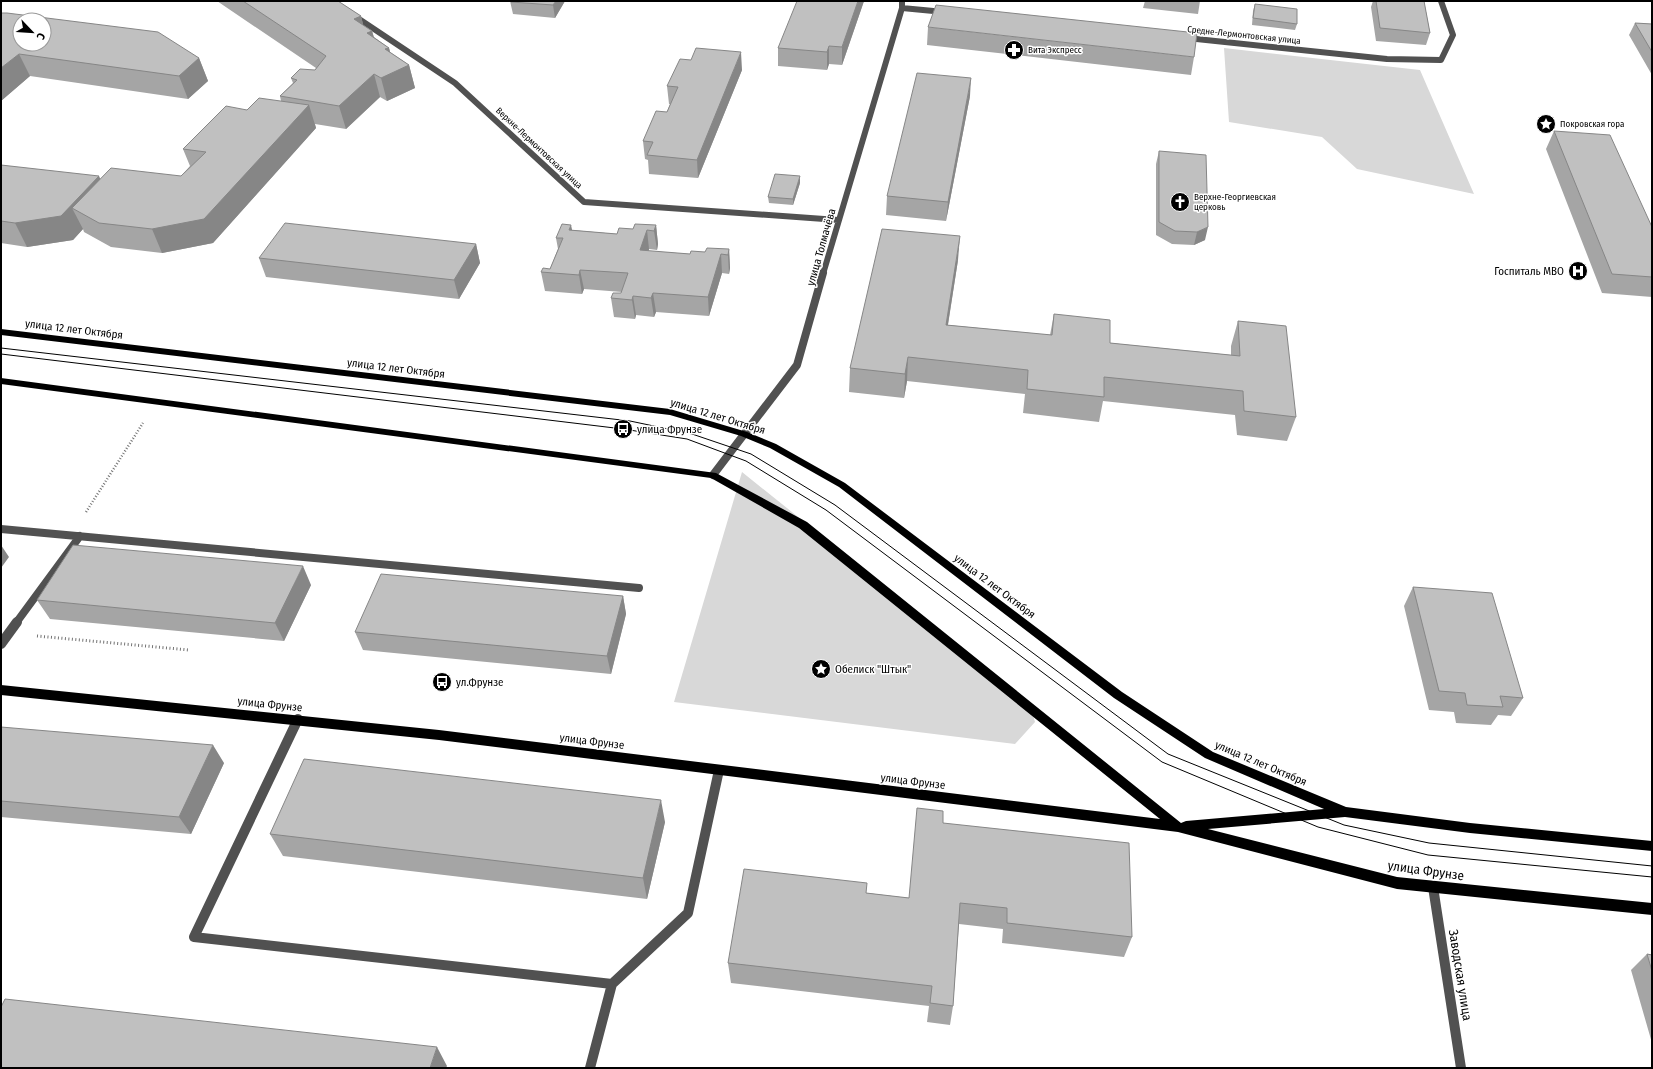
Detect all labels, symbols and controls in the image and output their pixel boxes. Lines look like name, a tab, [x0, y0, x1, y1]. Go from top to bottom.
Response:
north arrow	[12, 12, 52, 52]
street label: Средне-Лермонтовская улица	[1187, 24, 1302, 46]
text: С	[33, 31, 48, 42]
pharmacy icon: Вита Экспресс	[1003, 39, 1025, 61]
place label: Вита Экспресс	[1028, 45, 1082, 55]
street label: Верхне-Лермонтовская улица	[494, 105, 585, 191]
place icon: Покровская гора	[1535, 113, 1557, 135]
place label: Покровская гора	[1560, 119, 1625, 129]
church icon: Верхне-Георгиевская церковь	[1169, 191, 1191, 213]
place label: Верхне-Георгиевская церковь	[1194, 192, 1276, 212]
street label: улица Толмачёва	[804, 207, 839, 287]
hospital icon: Госпиталь МВО	[1567, 260, 1589, 282]
place label: Госпиталь МВО	[1494, 265, 1564, 278]
street label: улица 12 лет Октября	[24, 317, 124, 342]
street label: улица 12 лет Октября	[346, 356, 446, 381]
street label: улица 12 лет Октября	[669, 396, 767, 437]
bus stop icon: улица Фрунзе	[612, 418, 634, 440]
place label: улица Фрунзе	[637, 423, 702, 436]
street label: улица 12 лет Октября	[951, 552, 1038, 621]
place icon: Обелиск "Штык"	[810, 658, 832, 680]
place label: Обелиск "Штык"	[835, 663, 911, 676]
bus stop icon: ул.Фрунзе	[431, 671, 453, 693]
place label: ул.Фрунзе	[456, 676, 504, 689]
street label: улица Фрунзе	[237, 695, 303, 714]
street label: улица Фрунзе	[559, 731, 625, 752]
street label: улица 12 лет Октября	[1213, 738, 1309, 789]
street label: улица Фрунзе	[880, 771, 946, 792]
street label: улица Фрунзе	[1387, 858, 1465, 883]
street label: Заводская улица	[1446, 928, 1475, 1022]

